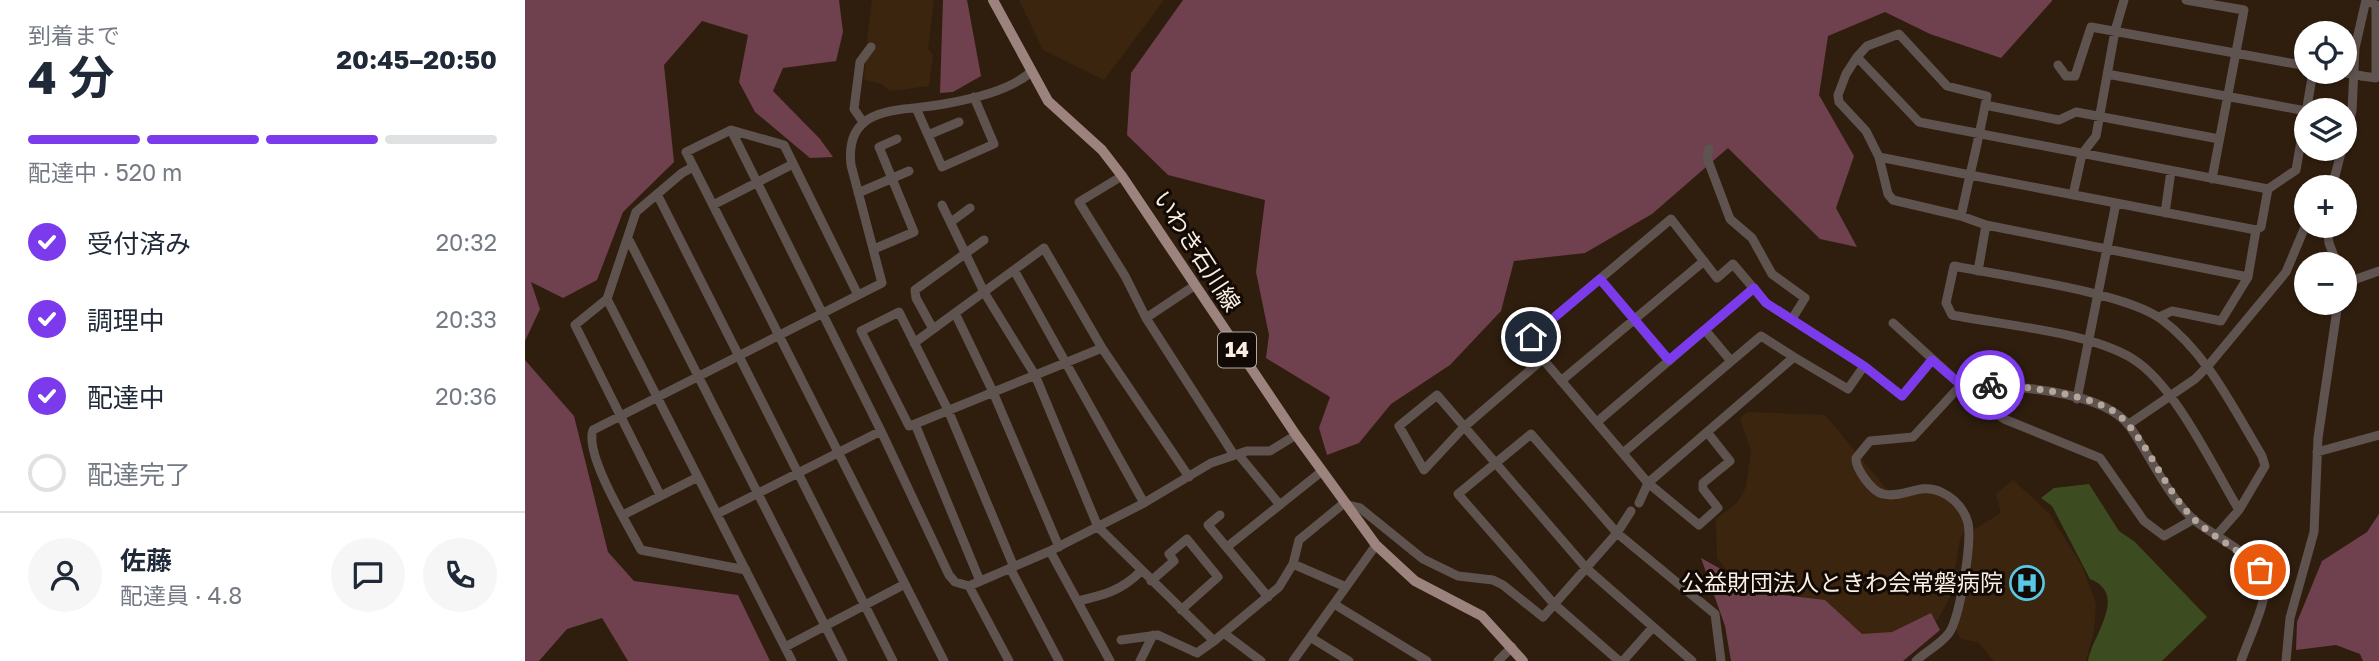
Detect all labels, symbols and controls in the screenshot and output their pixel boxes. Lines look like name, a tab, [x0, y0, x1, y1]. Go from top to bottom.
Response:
text: 到着まで	[28, 21, 120, 49]
map controls	[2294, 21, 2357, 315]
button: locate	[2294, 21, 2357, 84]
text: 20:45–20:50	[336, 44, 497, 75]
text: 4 分	[28, 49, 114, 104]
button: layers	[2294, 98, 2357, 161]
text: 配達中 · 520 m	[28, 158, 182, 186]
button: +	[2294, 175, 2357, 238]
street label: いわき石川線	[1149, 185, 1247, 316]
icon: check	[28, 223, 66, 261]
text: 受付済み	[87, 228, 191, 259]
text: 20:32	[436, 228, 497, 256]
button: −	[2294, 252, 2357, 315]
icon: check	[28, 300, 66, 338]
text: 調理中	[87, 305, 165, 336]
text: 20:33	[436, 305, 497, 333]
pin	[1501, 307, 1561, 367]
icon: home	[1512, 318, 1550, 356]
road number: 14	[1218, 332, 1256, 368]
courier	[1955, 350, 2025, 420]
icon: bike	[1971, 366, 2009, 404]
icon: check	[28, 377, 66, 415]
text: 配達中	[87, 382, 165, 413]
text: 20:36	[435, 382, 497, 410]
text: 配達完了	[87, 459, 191, 490]
button: person	[28, 538, 102, 612]
button: chat	[331, 538, 405, 612]
button: phone	[423, 538, 497, 612]
pin	[2230, 540, 2290, 600]
text: 佐藤	[120, 545, 172, 576]
icon: bag	[2241, 551, 2279, 589]
hospital icon: 公益財団法人ときわ会常磐病院	[2008, 564, 2046, 602]
place label: 公益財団法人ときわ会常磐病院	[1681, 568, 2003, 596]
text: 配達員 · 4.8	[120, 581, 242, 609]

